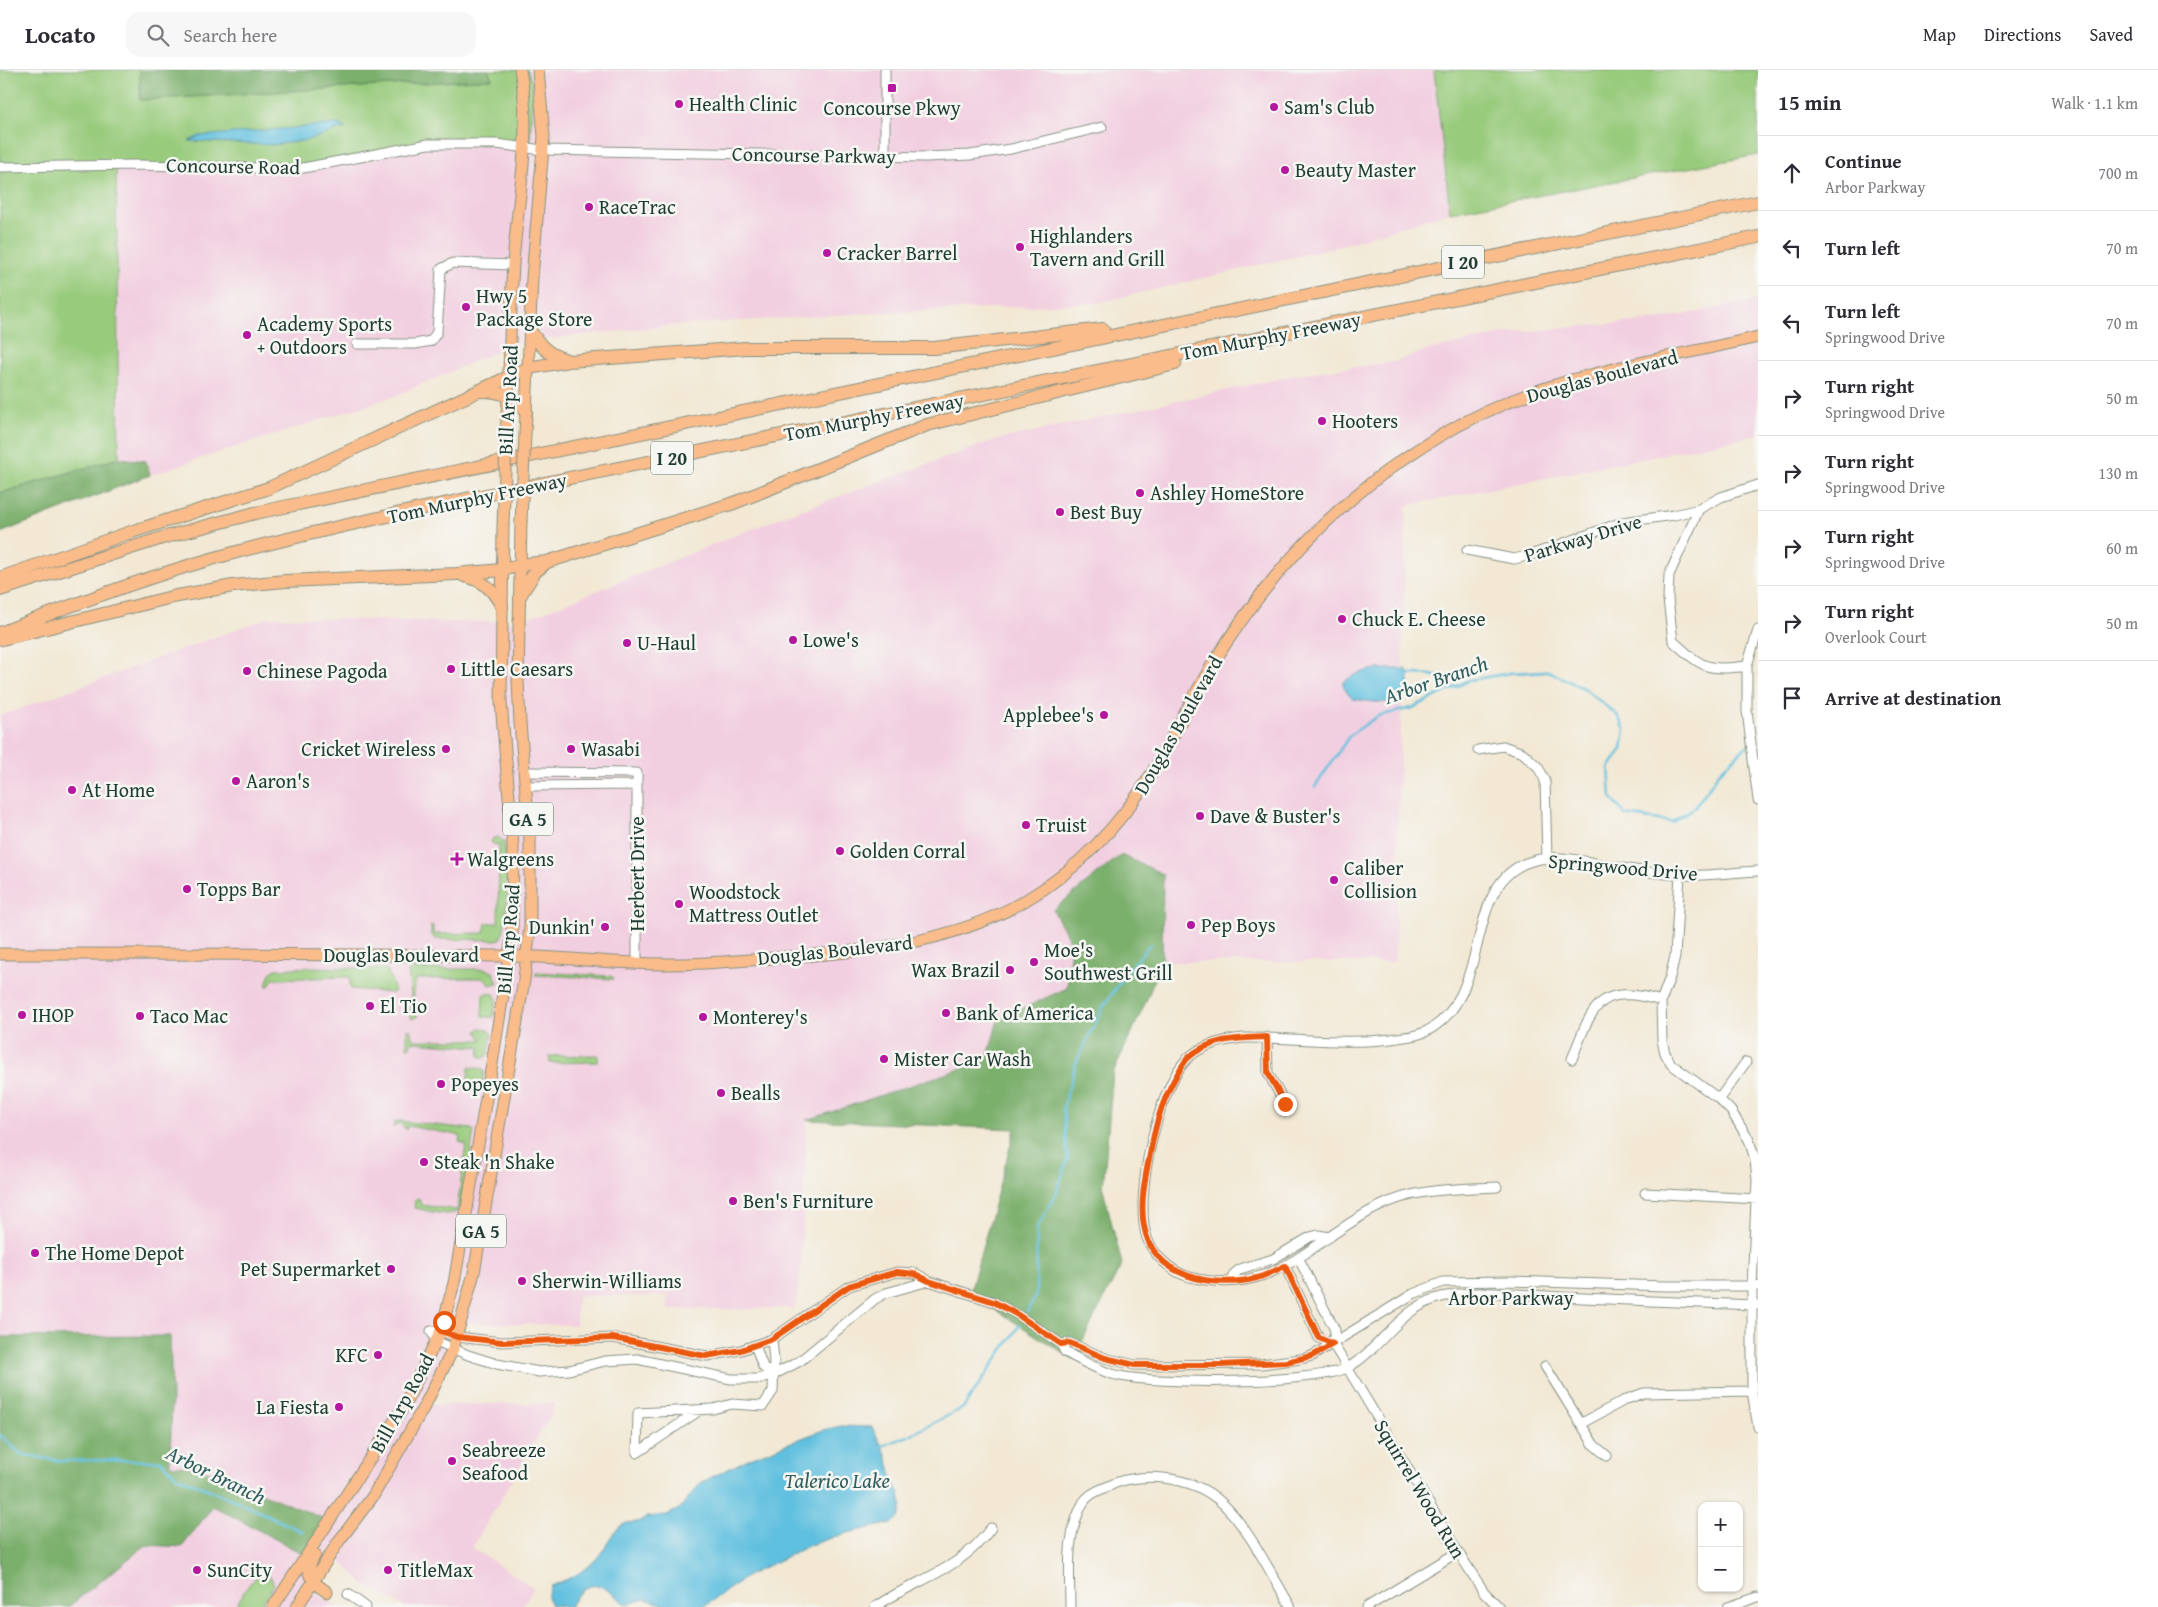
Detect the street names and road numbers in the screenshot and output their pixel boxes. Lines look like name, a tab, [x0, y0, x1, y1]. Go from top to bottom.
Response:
street label: Concourse Parkway	[732, 139, 896, 170]
street label: Concourse Road	[166, 150, 301, 181]
road number: I 20	[1442, 246, 1484, 278]
street label: Tom Murphy Freeway	[1178, 304, 1364, 367]
street label: Douglas Boulevard	[1523, 341, 1681, 410]
street label: Bill Arp Road	[490, 344, 525, 456]
street label: Tom Murphy Freeway	[781, 385, 967, 448]
road number: I 20	[651, 442, 693, 474]
street label: Tom Murphy Freeway	[384, 464, 569, 531]
street label: Parkway Drive	[1521, 506, 1645, 569]
street label: Douglas Boulevard	[1126, 650, 1229, 799]
road number: GA 5	[503, 802, 553, 836]
street label: Herbert Drive	[622, 816, 651, 932]
street label: Springwood Drive	[1547, 846, 1699, 887]
street label: Bill Arp Road	[488, 883, 527, 995]
street label: Douglas Boulevard	[756, 927, 914, 972]
street label: Douglas Boulevard	[323, 940, 479, 969]
road number: GA 5	[456, 1214, 506, 1248]
street label: Arbor Parkway	[1448, 1283, 1574, 1312]
street label: Bill Arp Road	[362, 1347, 441, 1458]
street label: Squirrel Wood Run	[1367, 1414, 1473, 1564]

